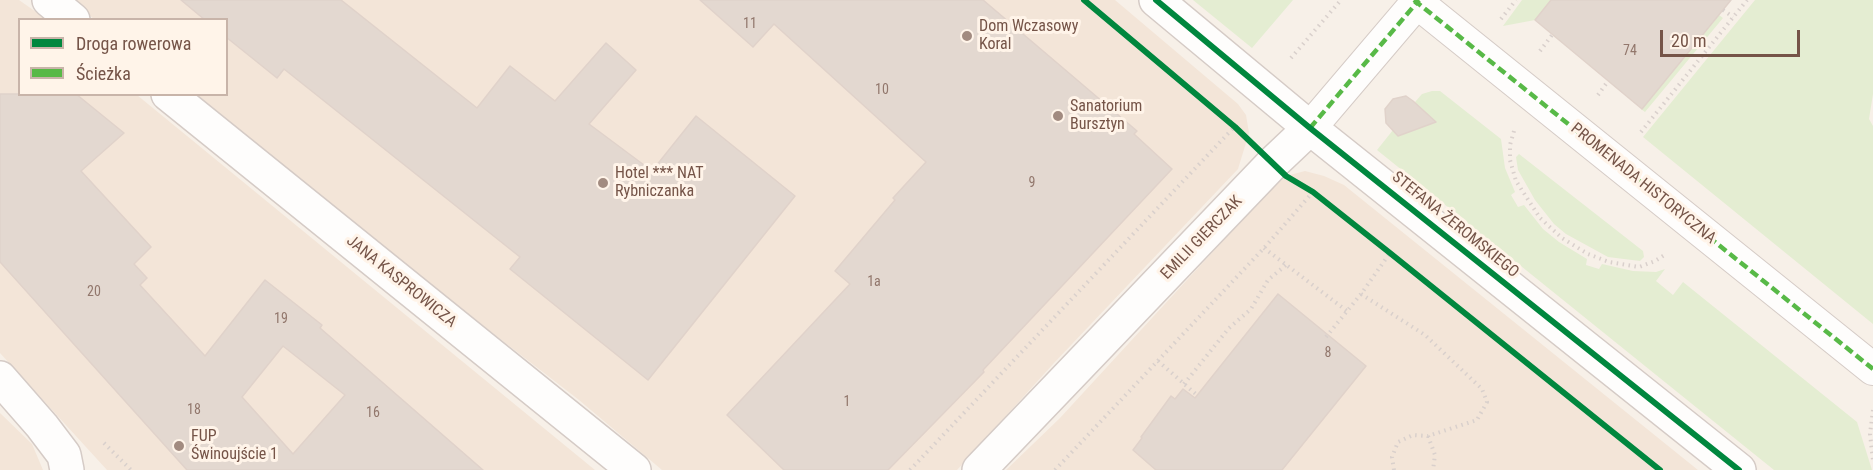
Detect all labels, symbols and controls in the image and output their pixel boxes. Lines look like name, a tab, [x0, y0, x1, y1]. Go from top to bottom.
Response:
house number: 11	[743, 16, 757, 32]
place label: Dom Wczasowy Koral	[979, 17, 1078, 55]
legend	[18, 18, 228, 96]
scale bar	[1663, 18, 1802, 56]
marker: Dom Wczasowy Koral	[960, 29, 974, 43]
text: 20 m	[1671, 30, 1706, 51]
text: Droga rowerowa	[76, 33, 191, 54]
house number: 74	[1623, 43, 1637, 59]
text: Ścieżka	[76, 63, 131, 84]
house number: 10	[875, 82, 889, 98]
place label: Sanatorium Bursztyn	[1070, 97, 1142, 135]
marker: Sanatorium Bursztyn	[1051, 109, 1065, 123]
street label: PROMENADA HISTORYCZNA	[1567, 120, 1719, 248]
place label: Hotel *** NAT Rybniczanka	[615, 164, 703, 202]
street label: STEFANA ŻEROMSKIEGO	[1388, 168, 1522, 282]
house number: 9	[1029, 175, 1035, 191]
marker: Hotel *** NAT Rybniczanka	[596, 176, 610, 190]
street label: EMILII GIERCZAK	[1157, 192, 1247, 284]
street label: JANA KASPROWICZA	[342, 232, 460, 332]
house number: 1a	[867, 274, 881, 290]
house number: 20	[87, 284, 101, 300]
house number: 19	[274, 311, 288, 327]
house number: 8	[1325, 345, 1331, 361]
house number: 1	[844, 394, 850, 410]
house number: 18	[187, 402, 201, 418]
house number: 16	[366, 405, 380, 421]
place label: FUP Świnoujście 1	[191, 427, 278, 465]
marker: FUP Świnoujście 1	[172, 439, 186, 453]

